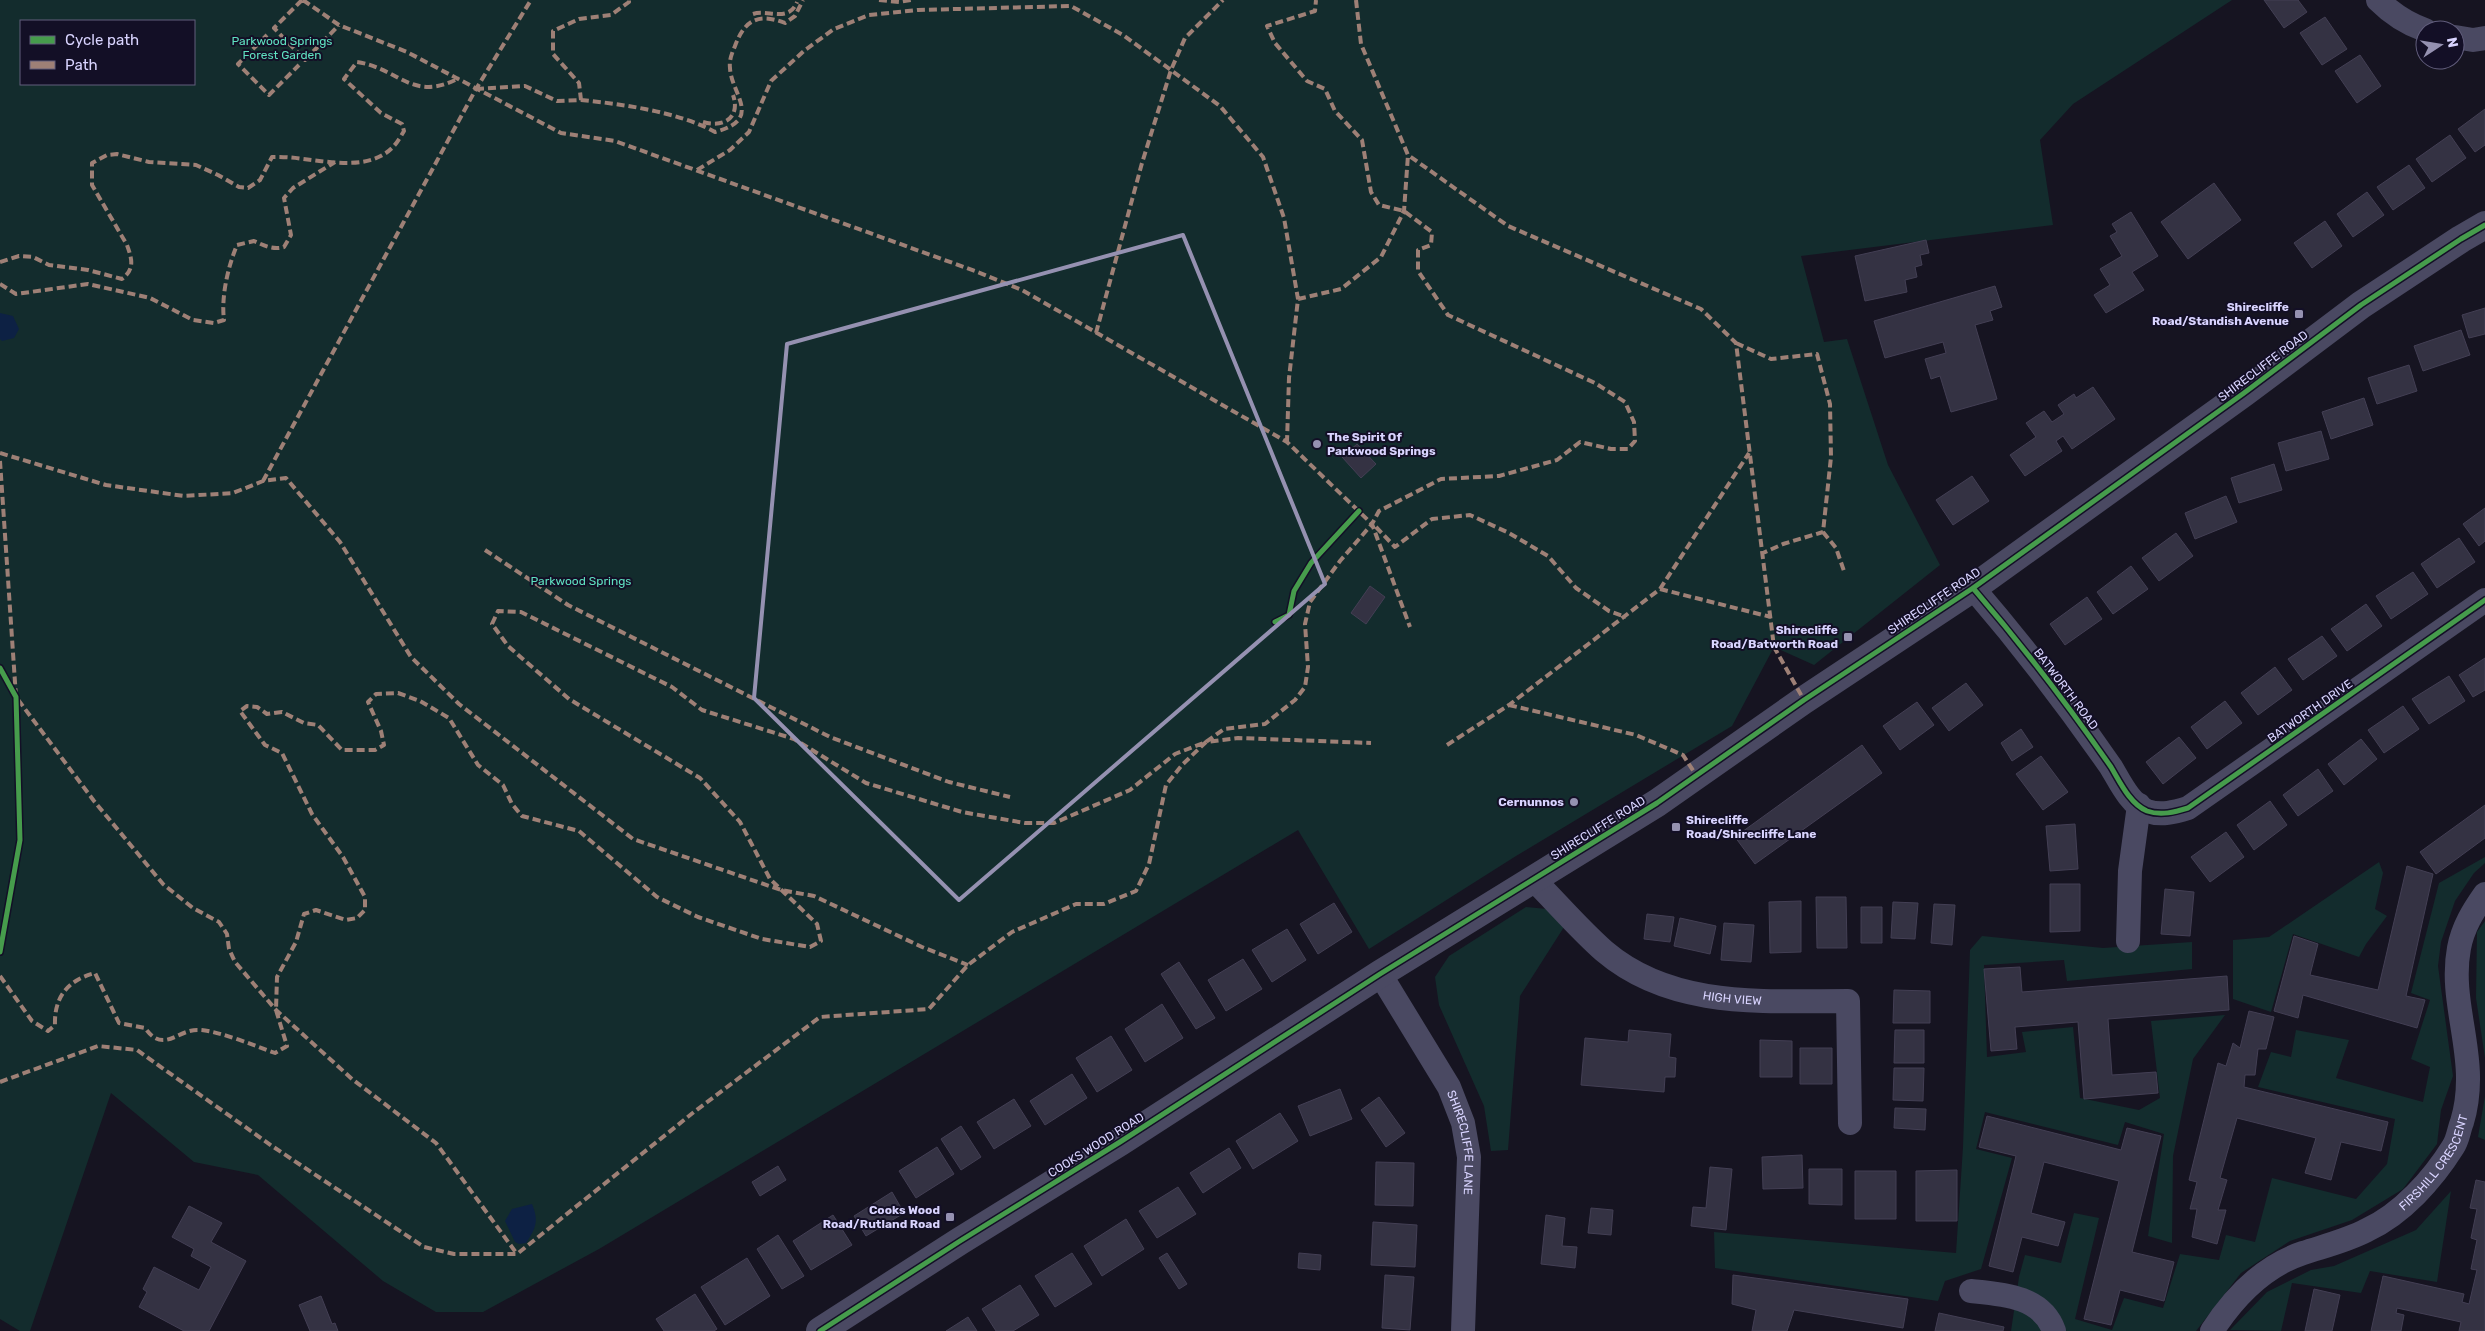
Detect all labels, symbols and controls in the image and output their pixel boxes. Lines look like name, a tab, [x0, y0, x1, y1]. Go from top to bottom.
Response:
legend	[20, 20, 195, 85]
north arrow	[2415, 20, 2465, 70]
text: Cycle path	[65, 31, 139, 49]
park label: Parkwood Springs Forest Garden	[232, 34, 332, 62]
text: N	[2443, 36, 2462, 49]
text: Path	[65, 56, 98, 74]
place label: Shirecliffe Road/Standish Avenue	[2152, 300, 2289, 328]
marker: Shirecliffe Road/Standish Avenue	[2293, 308, 2305, 320]
street label: SHIRECLIFFE ROAD	[2215, 328, 2311, 404]
place label: The Spirit Of Parkwood Springs	[1327, 430, 1436, 458]
marker: The Spirit Of Parkwood Springs	[1311, 438, 1323, 450]
street label: SHIRECLIFFE ROAD	[1885, 565, 1983, 637]
park label: Parkwood Springs	[531, 574, 631, 588]
place label: Shirecliffe Road/Batworth Road	[1711, 623, 1838, 651]
marker: Shirecliffe Road/Batworth Road	[1842, 631, 1854, 643]
street label: BATWORTH ROAD	[2031, 646, 2101, 732]
street label: BATWORTH DRIVE	[2265, 676, 2355, 746]
street label: SHIRECLIFFE ROAD	[1548, 793, 1648, 863]
place label: Cernunnos	[1498, 795, 1564, 809]
marker: Cernunnos	[1568, 796, 1580, 808]
place label: Shirecliffe Road/Shirecliffe Lane	[1686, 813, 1816, 841]
marker: Shirecliffe Road/Shirecliffe Lane	[1670, 821, 1682, 833]
street label: HIGH VIEW	[1702, 988, 1763, 1008]
street label: SHIRECLIFFE LANE	[1444, 1088, 1476, 1195]
street label: COOKS WOOD ROAD	[1045, 1110, 1147, 1180]
street label: FIRSHILL CRESCENT	[2396, 1113, 2471, 1213]
place label: Cooks Wood Road/Rutland Road	[823, 1203, 940, 1231]
marker: Cooks Wood Road/Rutland Road	[944, 1211, 956, 1223]

